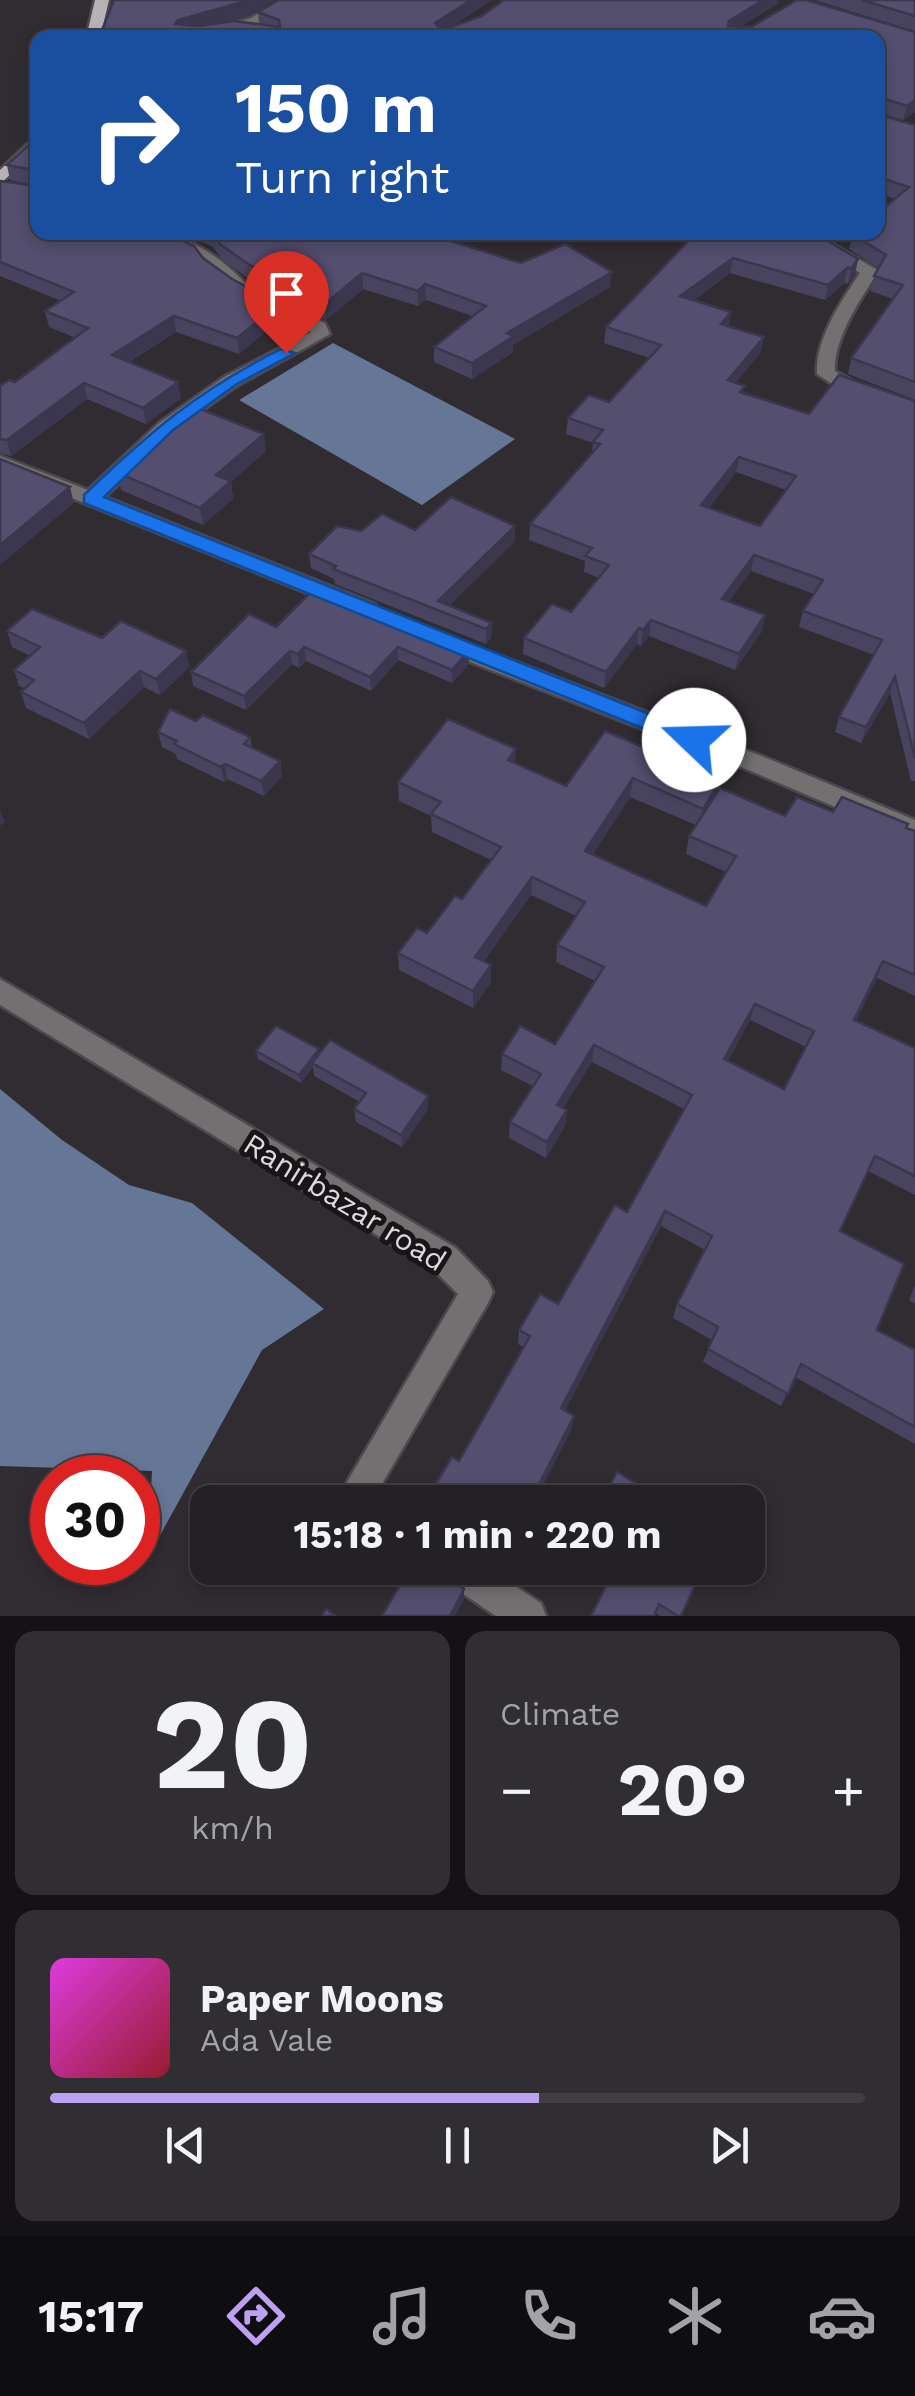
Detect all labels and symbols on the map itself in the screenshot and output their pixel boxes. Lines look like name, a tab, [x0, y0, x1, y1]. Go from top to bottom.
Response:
pin	[244, 251, 329, 354]
position arrow	[642, 688, 746, 792]
street label: Ranirbazar road	[237, 1126, 453, 1278]
speed limit sign: 30	[30, 1455, 160, 1585]

